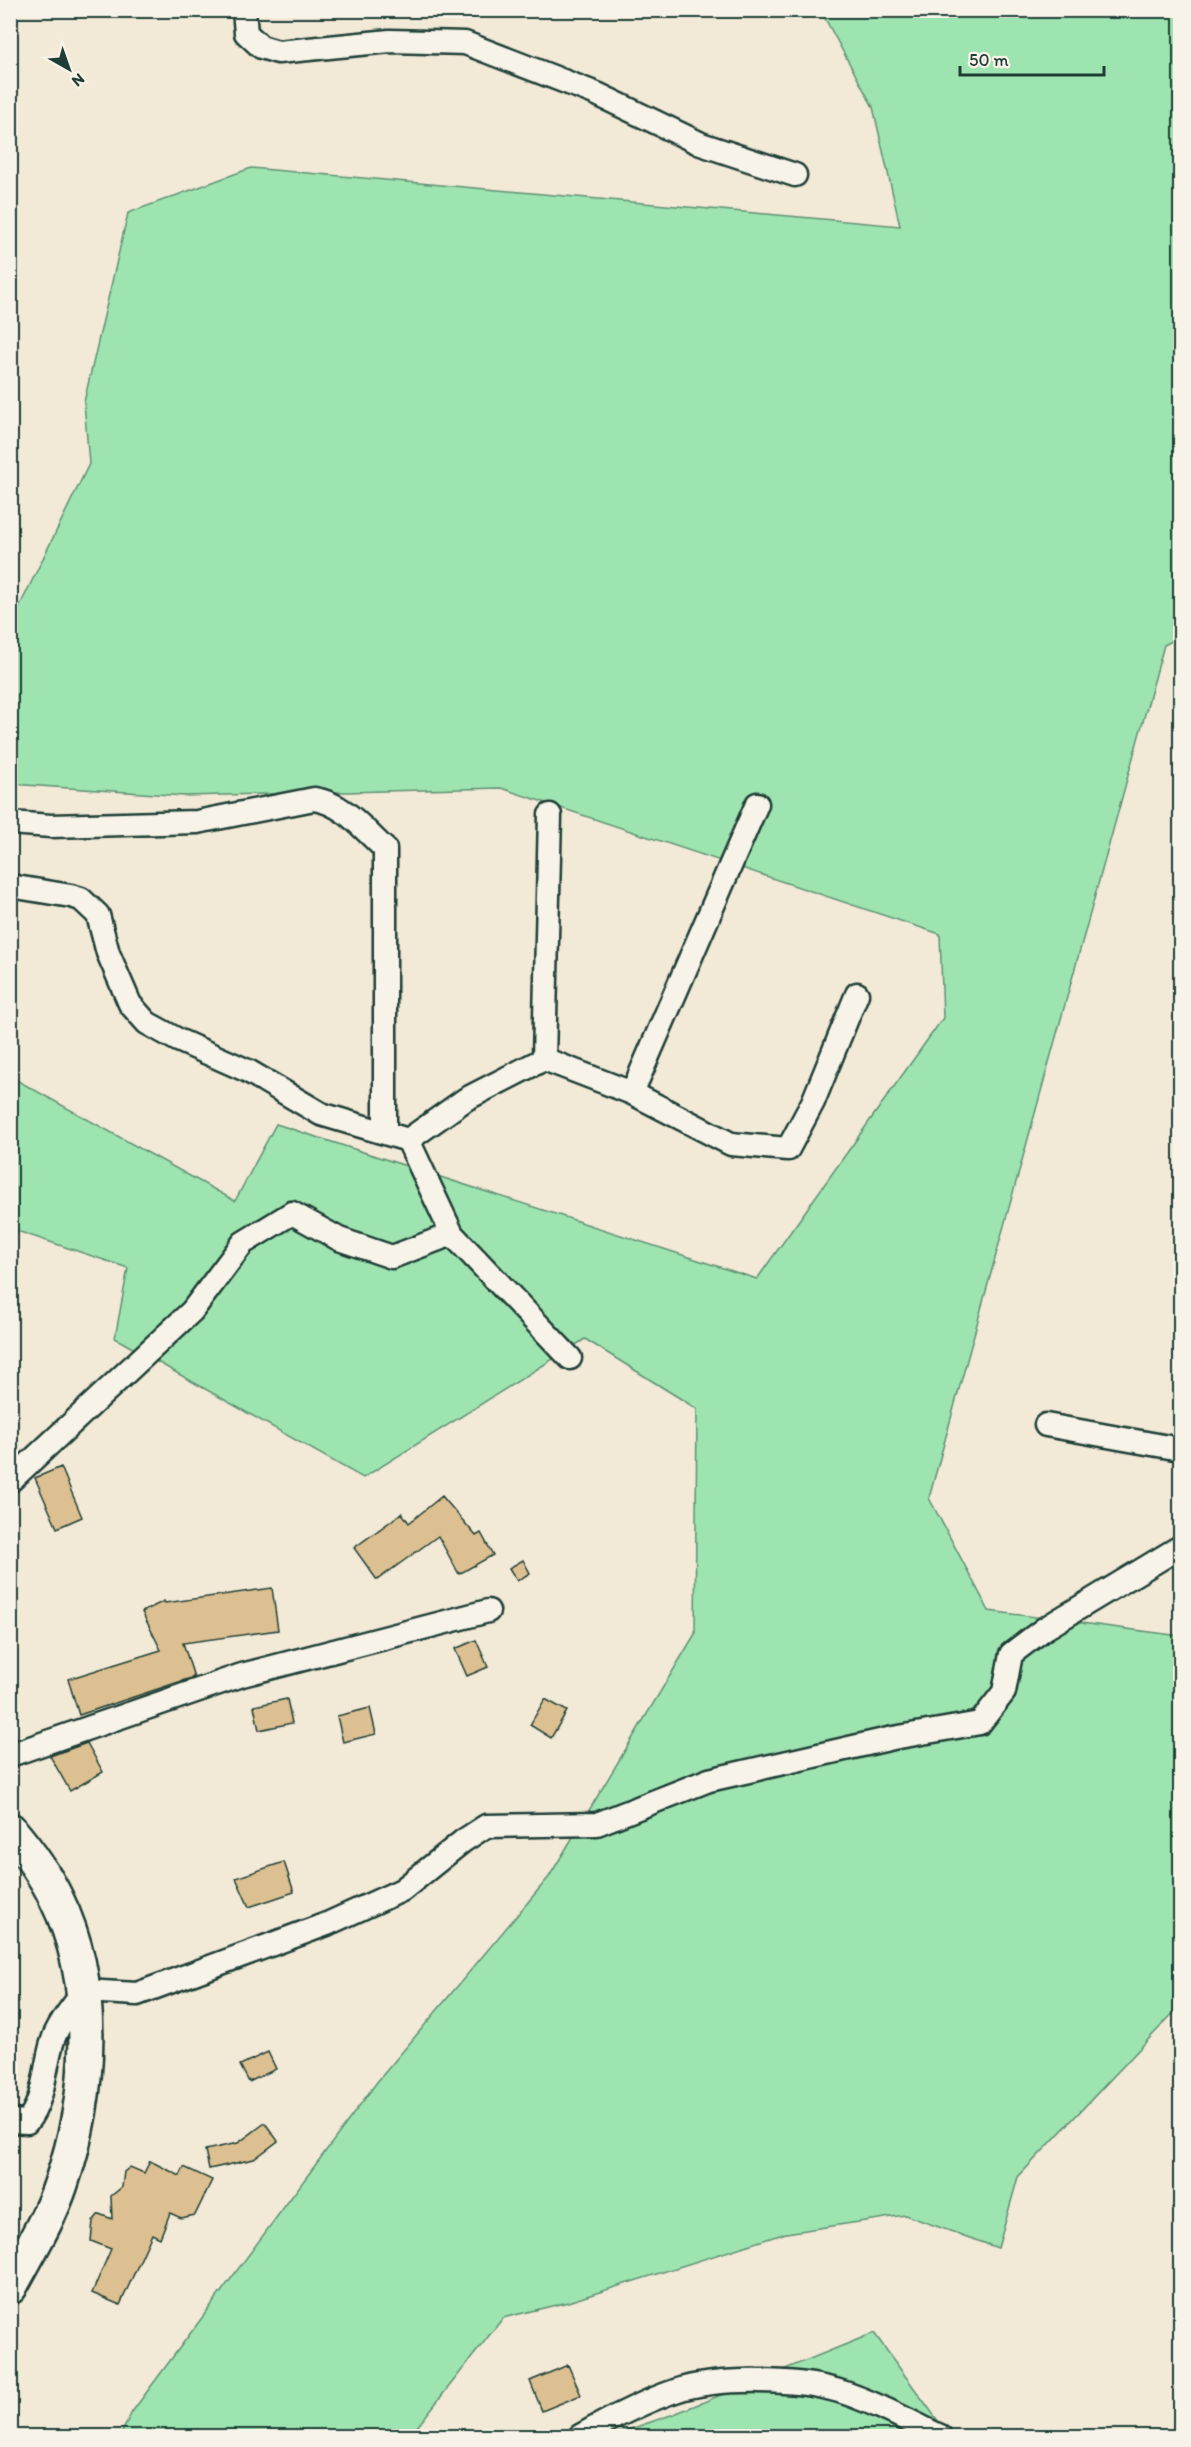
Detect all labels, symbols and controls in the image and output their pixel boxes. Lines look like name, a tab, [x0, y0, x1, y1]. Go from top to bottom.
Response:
north arrow	[39, 39, 99, 99]
scale bar	[960, 39, 1104, 77]
text: 50 m	[969, 49, 1009, 71]
text: N	[68, 69, 89, 91]

